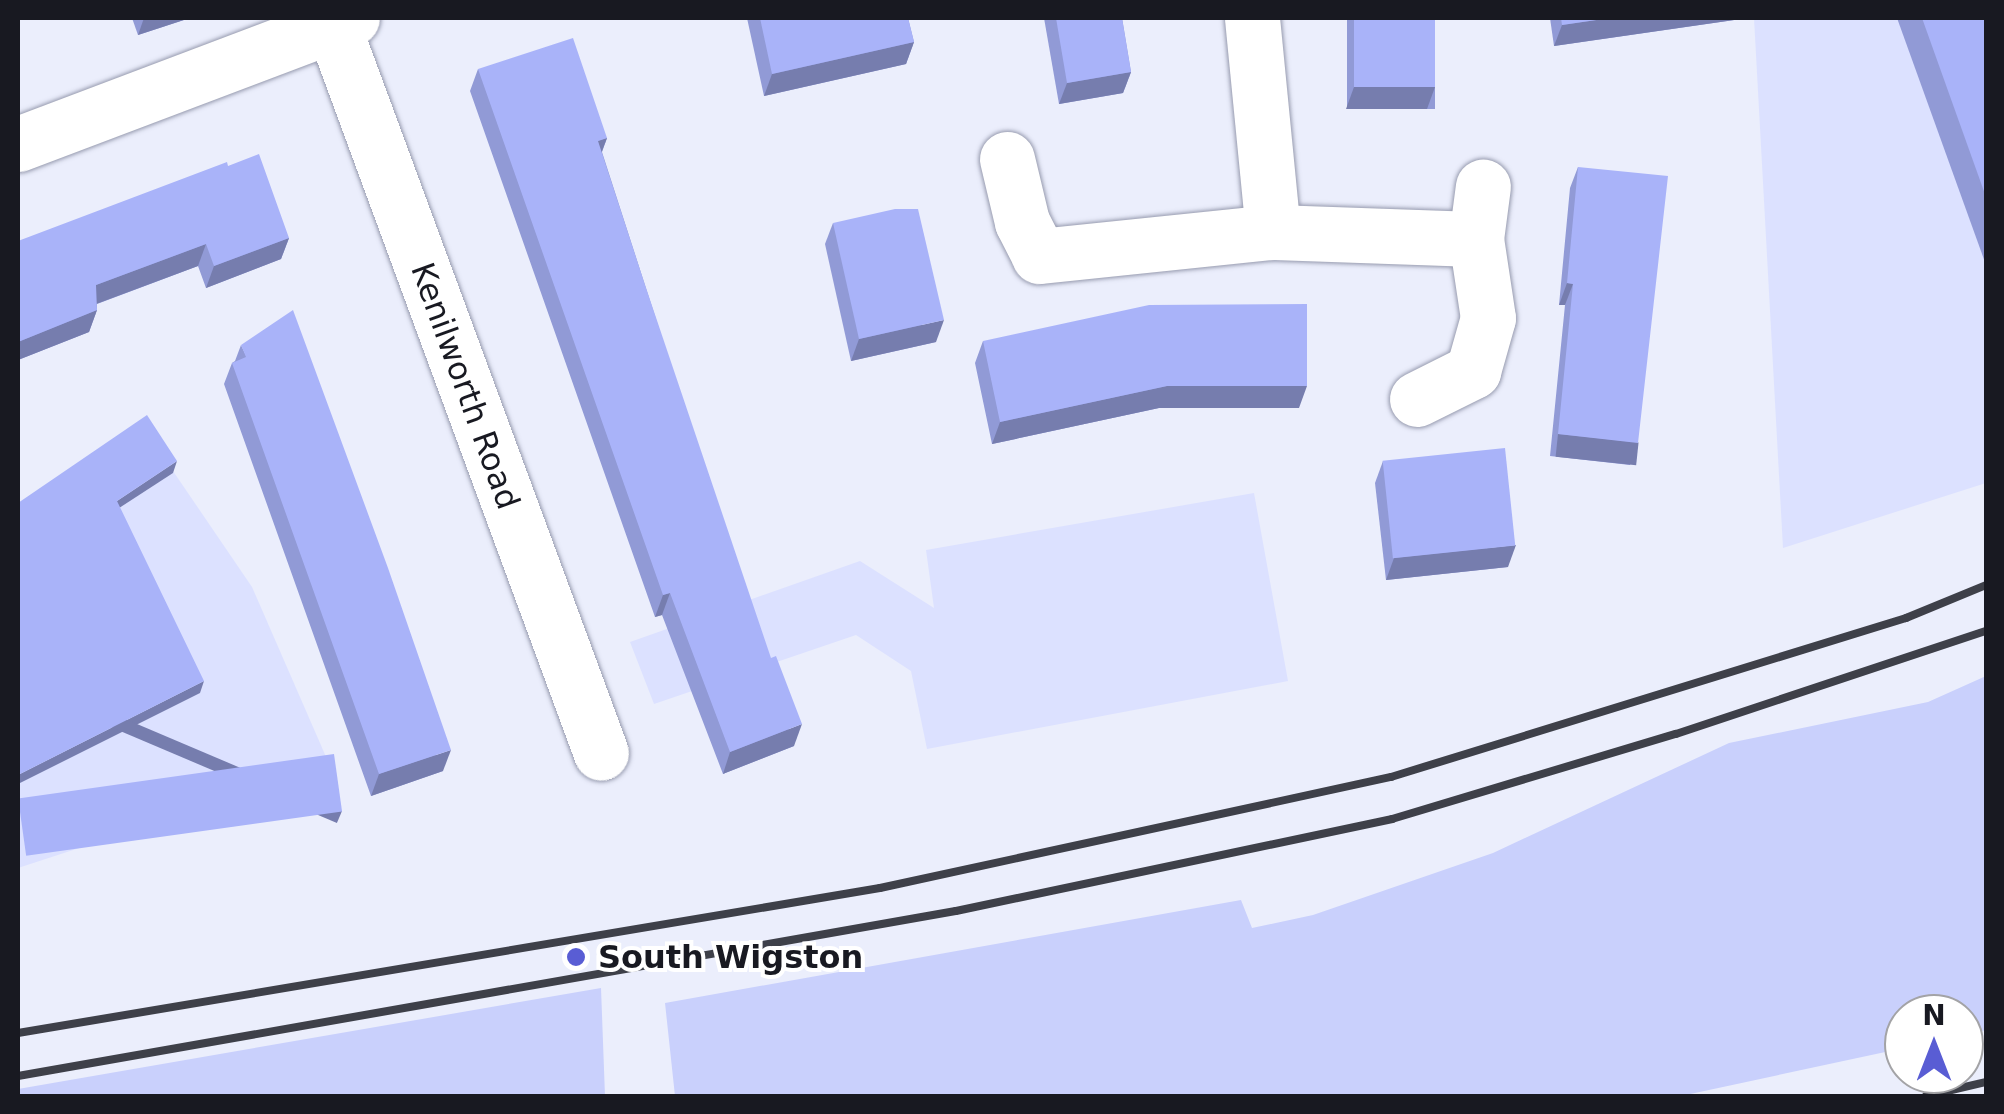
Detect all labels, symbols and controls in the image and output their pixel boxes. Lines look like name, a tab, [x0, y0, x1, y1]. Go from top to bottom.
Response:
street label: Kenilworth Road	[403, 258, 527, 514]
place label: South Wigston	[598, 938, 863, 976]
marker: South Wigston	[563, 944, 589, 970]
north arrow	[1884, 994, 1984, 1094]
text: N	[1922, 999, 1946, 1032]

